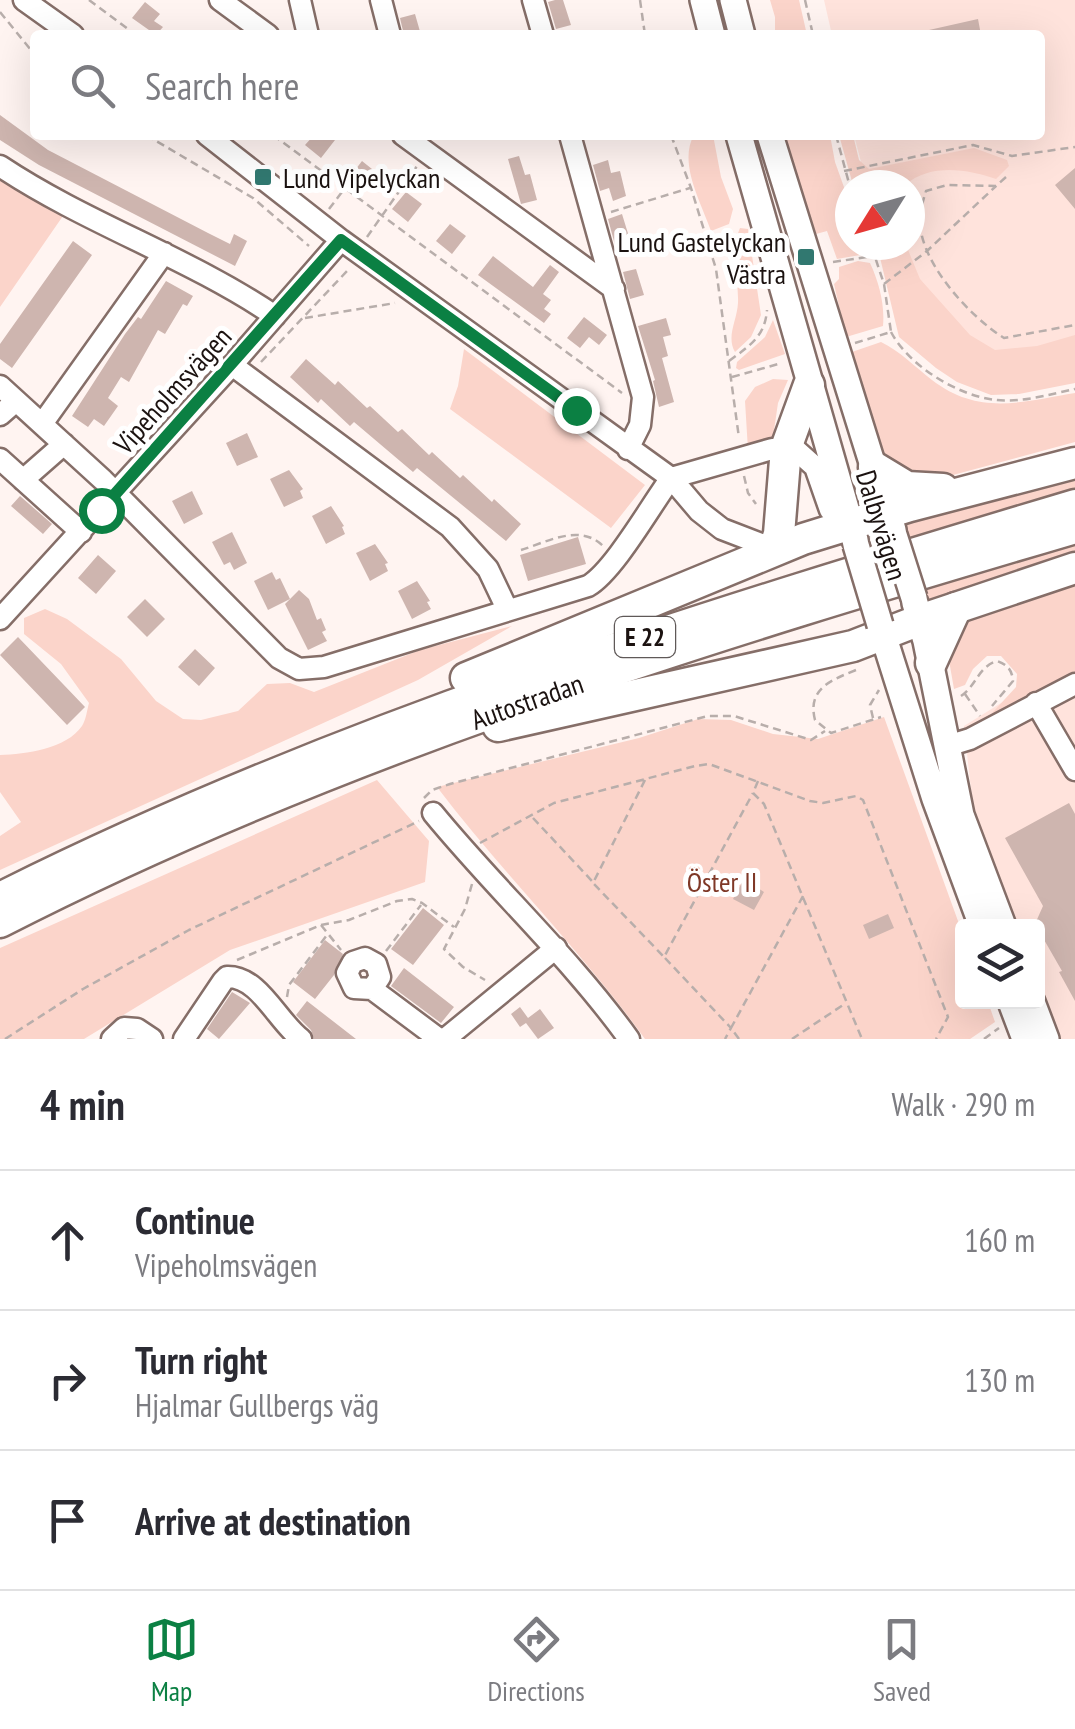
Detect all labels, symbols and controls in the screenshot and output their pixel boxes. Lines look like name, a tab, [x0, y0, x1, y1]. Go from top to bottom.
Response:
search box	[30, 30, 1045, 140]
icon: search	[65, 58, 120, 113]
text: Search here	[145, 61, 299, 110]
place label: Lund Vipelyckan	[283, 159, 440, 196]
marker: Lund Vipelyckan	[252, 166, 274, 188]
north arrow	[835, 170, 925, 260]
place label: Lund Gastelyckan Västra	[617, 223, 786, 292]
marker: Lund Gastelyckan Västra	[795, 246, 817, 268]
street label: Vipeholmsvägen	[104, 318, 239, 462]
route end	[554, 388, 600, 434]
street label: Dalbyvägen	[848, 465, 916, 585]
route start	[79, 488, 125, 534]
road number: E 22	[615, 617, 675, 657]
street label: Autostradan	[466, 664, 588, 737]
park label: Öster II	[687, 863, 757, 900]
map controls	[955, 919, 1045, 1009]
button: layers	[955, 919, 1045, 1009]
text: 4 min	[40, 1077, 125, 1132]
text: Walk · 290 m	[891, 1083, 1035, 1125]
text: Continue	[135, 1195, 255, 1244]
icon: ahead	[40, 1213, 95, 1268]
text: 160 m	[964, 1219, 1035, 1261]
text: Vipeholmsvägen	[135, 1244, 317, 1286]
text: Turn right	[135, 1335, 267, 1384]
icon: right	[40, 1353, 95, 1408]
text: 130 m	[964, 1359, 1035, 1401]
text: Hjalmar Gullbergs väg	[135, 1384, 379, 1426]
icon: arrive	[40, 1493, 95, 1548]
text: Arrive at destination	[135, 1496, 411, 1545]
tab: Map	[144, 1612, 199, 1709]
tab: Directions	[487, 1612, 585, 1709]
tab: Saved	[873, 1612, 931, 1709]

